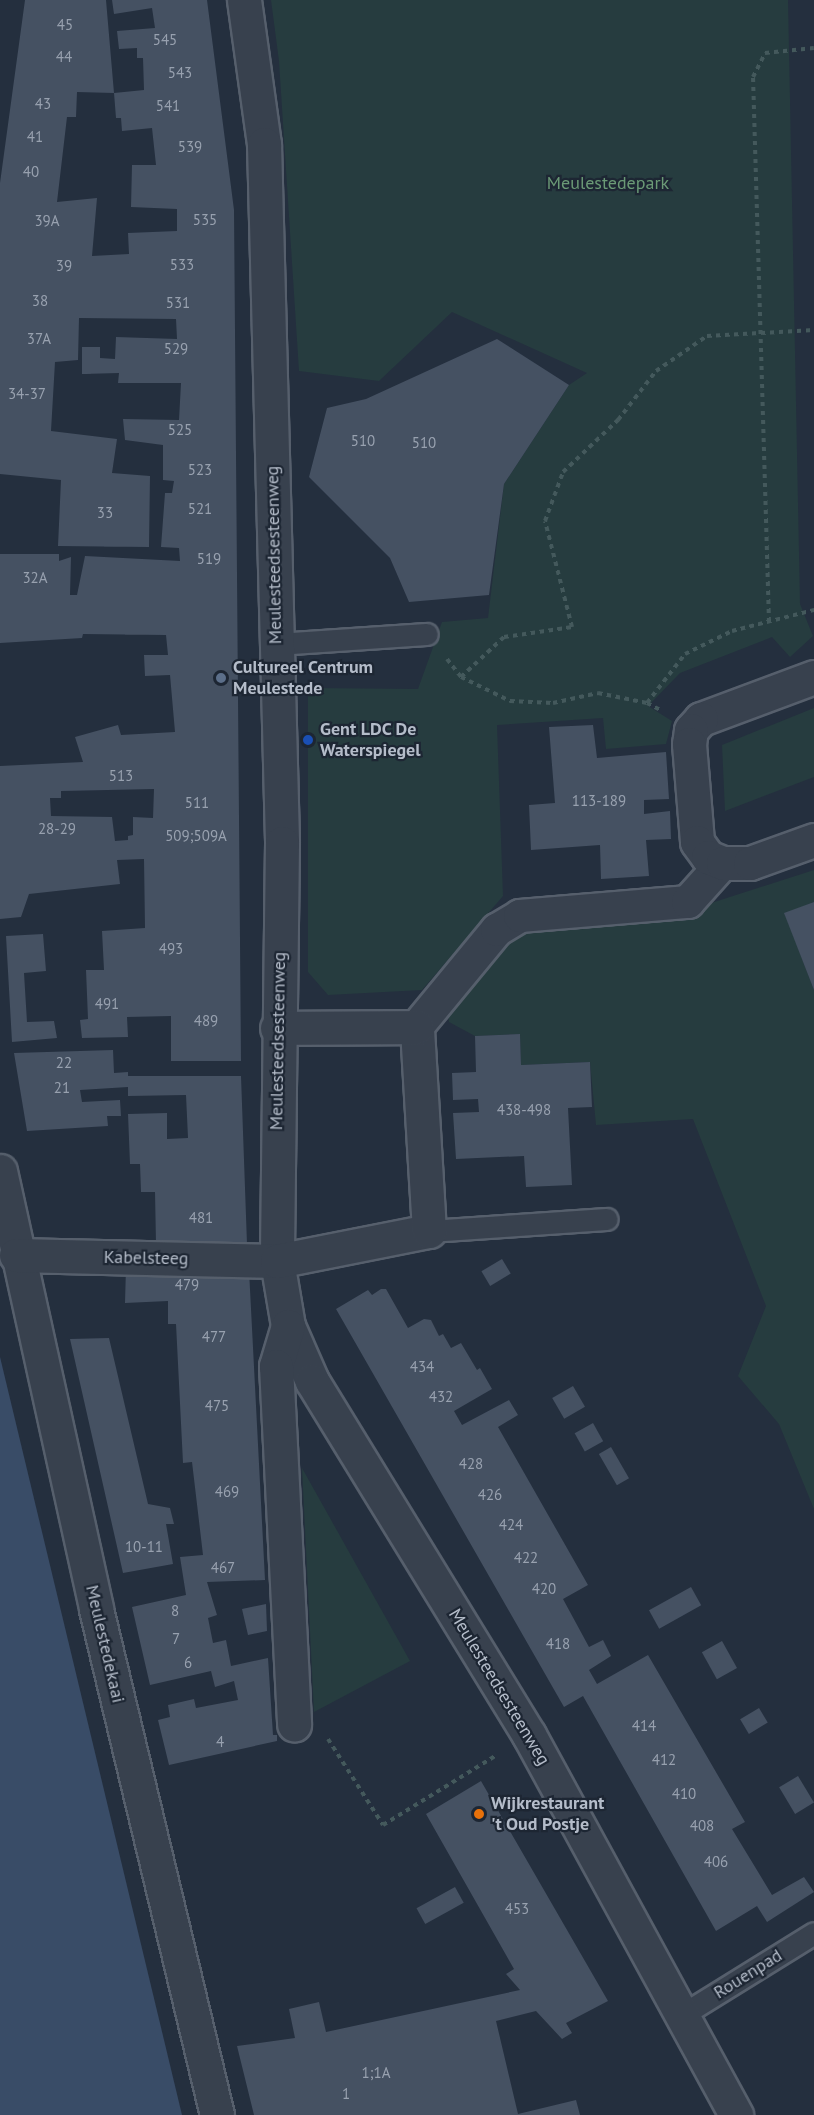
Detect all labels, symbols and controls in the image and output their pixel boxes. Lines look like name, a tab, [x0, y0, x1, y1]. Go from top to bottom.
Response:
house number: 45	[57, 16, 73, 34]
house number: 545	[153, 31, 177, 49]
house number: 44	[56, 48, 72, 66]
house number: 543	[168, 64, 192, 82]
house number: 43	[35, 95, 51, 113]
house number: 541	[156, 97, 180, 115]
house number: 41	[27, 128, 43, 146]
house number: 539	[178, 138, 202, 156]
house number: 40	[23, 163, 39, 181]
park label: Meulestedepark	[547, 172, 669, 194]
house number: 535	[193, 211, 217, 229]
house number: 39A	[34, 212, 60, 230]
house number: 533	[170, 256, 194, 274]
house number: 39	[56, 257, 72, 275]
house number: 38	[32, 292, 48, 310]
house number: 531	[166, 294, 190, 312]
house number: 37A	[27, 330, 51, 348]
house number: 529	[164, 340, 188, 358]
house number: 34-37	[8, 385, 46, 403]
house number: 525	[168, 421, 192, 439]
house number: 510	[351, 432, 375, 450]
house number: 510	[412, 434, 436, 452]
house number: 523	[188, 461, 212, 479]
street label: Meulesteedsesteenweg	[262, 466, 286, 644]
house number: 521	[188, 500, 212, 518]
house number: 33	[97, 504, 113, 522]
house number: 519	[197, 550, 221, 568]
house number: 32A	[22, 569, 48, 587]
place label: Cultureel Centrum Meulestede	[233, 657, 373, 700]
marker: Cultureel Centrum Meulestede	[214, 671, 228, 685]
place label: Gent LDC De Waterspiegel	[320, 719, 421, 762]
marker: Gent LDC De Waterspiegel	[301, 733, 315, 747]
house number: 513	[109, 767, 133, 785]
house number: 113-189	[572, 792, 626, 810]
house number: 511	[185, 794, 209, 812]
house number: 28-29	[38, 820, 76, 838]
house number: 509;509A	[165, 827, 227, 845]
house number: 493	[159, 940, 183, 958]
street label: Meulesteedsesteenweg	[266, 952, 290, 1130]
house number: 491	[95, 995, 119, 1013]
house number: 489	[194, 1012, 218, 1030]
house number: 22	[56, 1054, 72, 1072]
house number: 21	[54, 1079, 70, 1097]
house number: 438-498	[497, 1101, 551, 1119]
house number: 481	[189, 1209, 213, 1227]
street label: Kabelsteeg	[104, 1246, 188, 1270]
house number: 479	[175, 1276, 199, 1294]
house number: 477	[202, 1328, 226, 1346]
house number: 434	[410, 1358, 434, 1376]
house number: 432	[429, 1388, 453, 1406]
house number: 475	[205, 1397, 229, 1415]
house number: 428	[459, 1455, 483, 1473]
house number: 469	[215, 1483, 239, 1501]
house number: 426	[478, 1486, 502, 1504]
house number: 424	[499, 1516, 523, 1534]
house number: 10-11	[125, 1538, 163, 1556]
house number: 422	[514, 1549, 538, 1567]
house number: 467	[211, 1559, 235, 1577]
house number: 420	[532, 1580, 556, 1598]
street label: Meulestedekaai	[81, 1583, 129, 1705]
house number: 8	[171, 1602, 179, 1620]
street label: Meulesteedsesteenweg	[444, 1605, 554, 1769]
house number: 7	[172, 1630, 180, 1648]
house number: 418	[546, 1635, 570, 1653]
house number: 6	[184, 1654, 192, 1672]
house number: 414	[632, 1717, 656, 1735]
house number: 4	[216, 1733, 224, 1751]
house number: 412	[652, 1751, 676, 1769]
house number: 410	[672, 1785, 696, 1803]
place label: Wijkrestaurant 't Oud Postje	[491, 1793, 604, 1836]
marker: Wijkrestaurant 't Oud Postje	[472, 1807, 486, 1821]
house number: 408	[690, 1817, 714, 1835]
house number: 406	[704, 1853, 728, 1871]
house number: 453	[505, 1900, 529, 1918]
street label: Rouenpad	[710, 1945, 786, 2003]
house number: 1;1A	[362, 2064, 390, 2082]
house number: 1	[342, 2085, 350, 2103]

